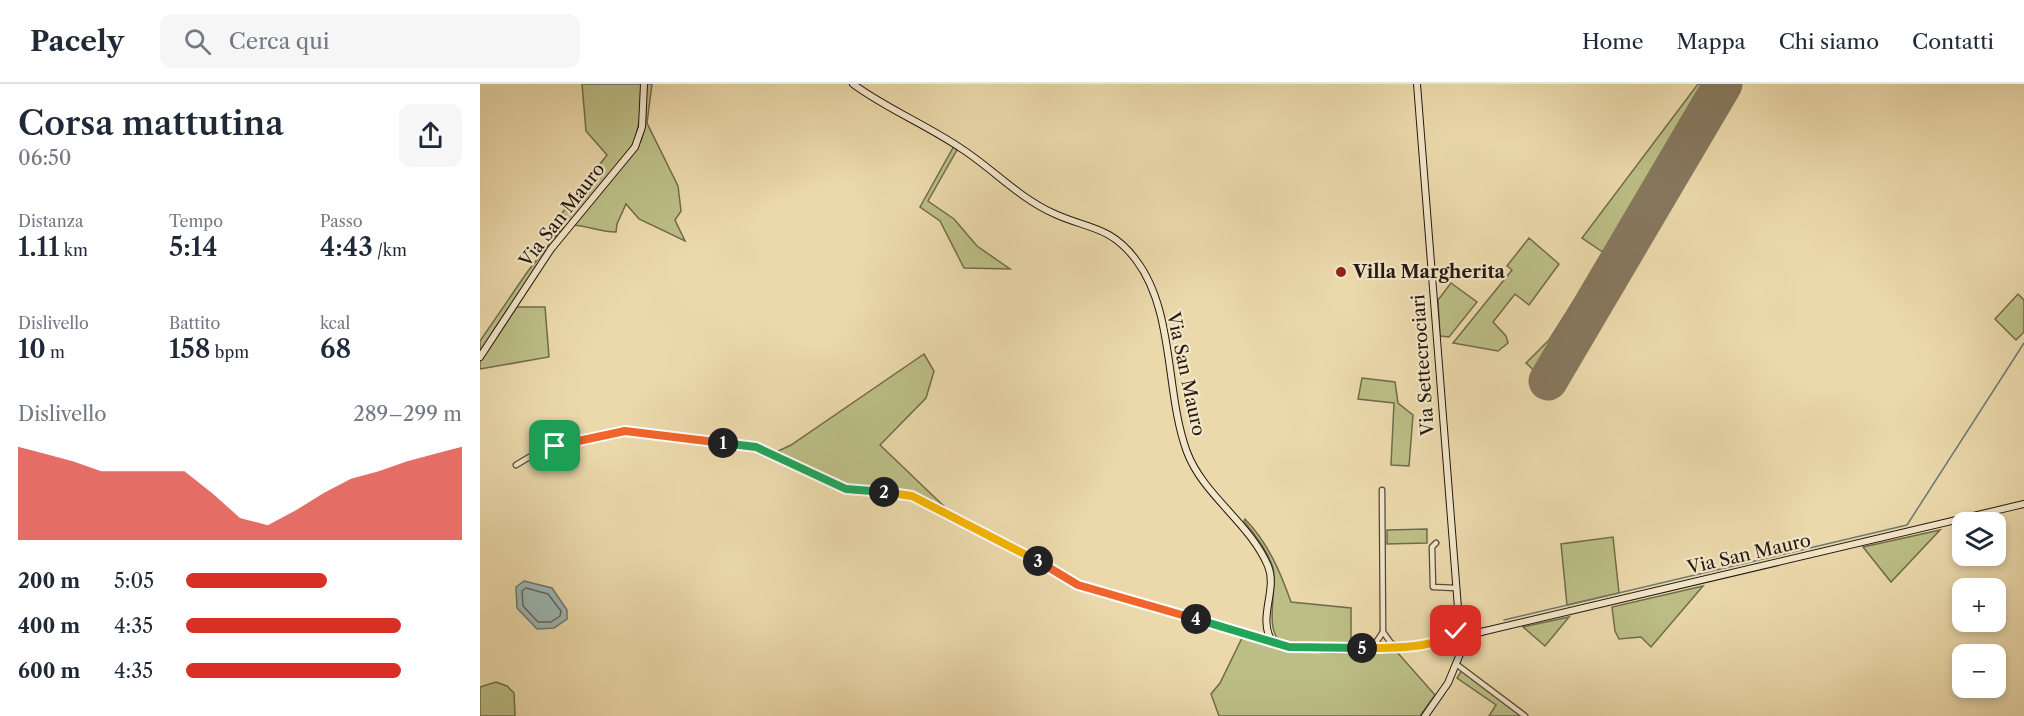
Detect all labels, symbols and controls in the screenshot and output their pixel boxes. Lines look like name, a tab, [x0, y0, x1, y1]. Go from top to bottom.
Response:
search box	[160, 14, 580, 68]
text: Pacely	[30, 24, 124, 58]
icon: search	[181, 25, 214, 58]
text: Cerca qui	[229, 28, 329, 55]
text: Home	[1582, 29, 1644, 54]
text: Mappa	[1677, 29, 1746, 54]
text: Chi siamo	[1779, 29, 1879, 54]
text: Contatti	[1912, 29, 1994, 54]
text: Corsa mattutina	[18, 103, 284, 144]
button: share	[399, 104, 462, 167]
text: 06:50	[18, 146, 72, 170]
street label: Via San Mauro	[514, 159, 609, 272]
text: Distanza	[18, 211, 84, 231]
text: Tempo	[169, 211, 223, 231]
text: Passo	[320, 211, 363, 231]
text: 1.11	[18, 231, 59, 263]
text: 5:14	[169, 231, 218, 263]
text: 4:43	[320, 231, 373, 263]
text: km	[59, 240, 88, 260]
text: /km	[373, 240, 407, 260]
place label: Villa Margherita	[1352, 261, 1506, 283]
marker: Villa Margherita	[1334, 265, 1348, 279]
street label: Via Settecrociari	[1407, 293, 1439, 437]
street label: Via San Mauro	[1162, 309, 1210, 438]
text: Dislivello	[18, 313, 89, 333]
text: Battito	[169, 313, 220, 333]
text: kcal	[320, 313, 350, 333]
text: 10	[18, 333, 46, 365]
text: 158	[169, 333, 211, 365]
text: 68	[320, 333, 351, 365]
text: m	[46, 342, 65, 362]
text: bpm	[211, 342, 249, 362]
text: Dislivello	[18, 402, 106, 426]
text: 289–299 m	[353, 402, 462, 426]
pin	[529, 420, 580, 471]
pin: 1	[708, 428, 738, 458]
icon: arrive	[538, 429, 571, 462]
text: 1	[719, 433, 727, 453]
pin: 2	[869, 477, 899, 507]
text: 2	[879, 482, 889, 502]
map controls	[1952, 512, 2006, 698]
button: layers	[1952, 512, 2006, 566]
street label: Via San Mauro	[1684, 529, 1813, 579]
pin: 3	[1023, 546, 1053, 576]
text: 3	[1033, 551, 1043, 571]
text: 200 m	[18, 569, 80, 593]
text: 5:05	[114, 569, 154, 593]
button: +	[1952, 578, 2006, 632]
pin: 4	[1181, 604, 1211, 634]
pin	[1430, 605, 1481, 656]
text: 4	[1191, 609, 1201, 629]
text: 400 m	[18, 614, 80, 638]
text: 4:35	[114, 614, 153, 638]
icon: check	[1439, 614, 1472, 647]
pin: 5	[1347, 633, 1377, 663]
text: 5	[1358, 638, 1366, 658]
button: −	[1952, 644, 2006, 698]
text: 600 m	[18, 659, 80, 683]
text: 4:35	[114, 659, 153, 683]

